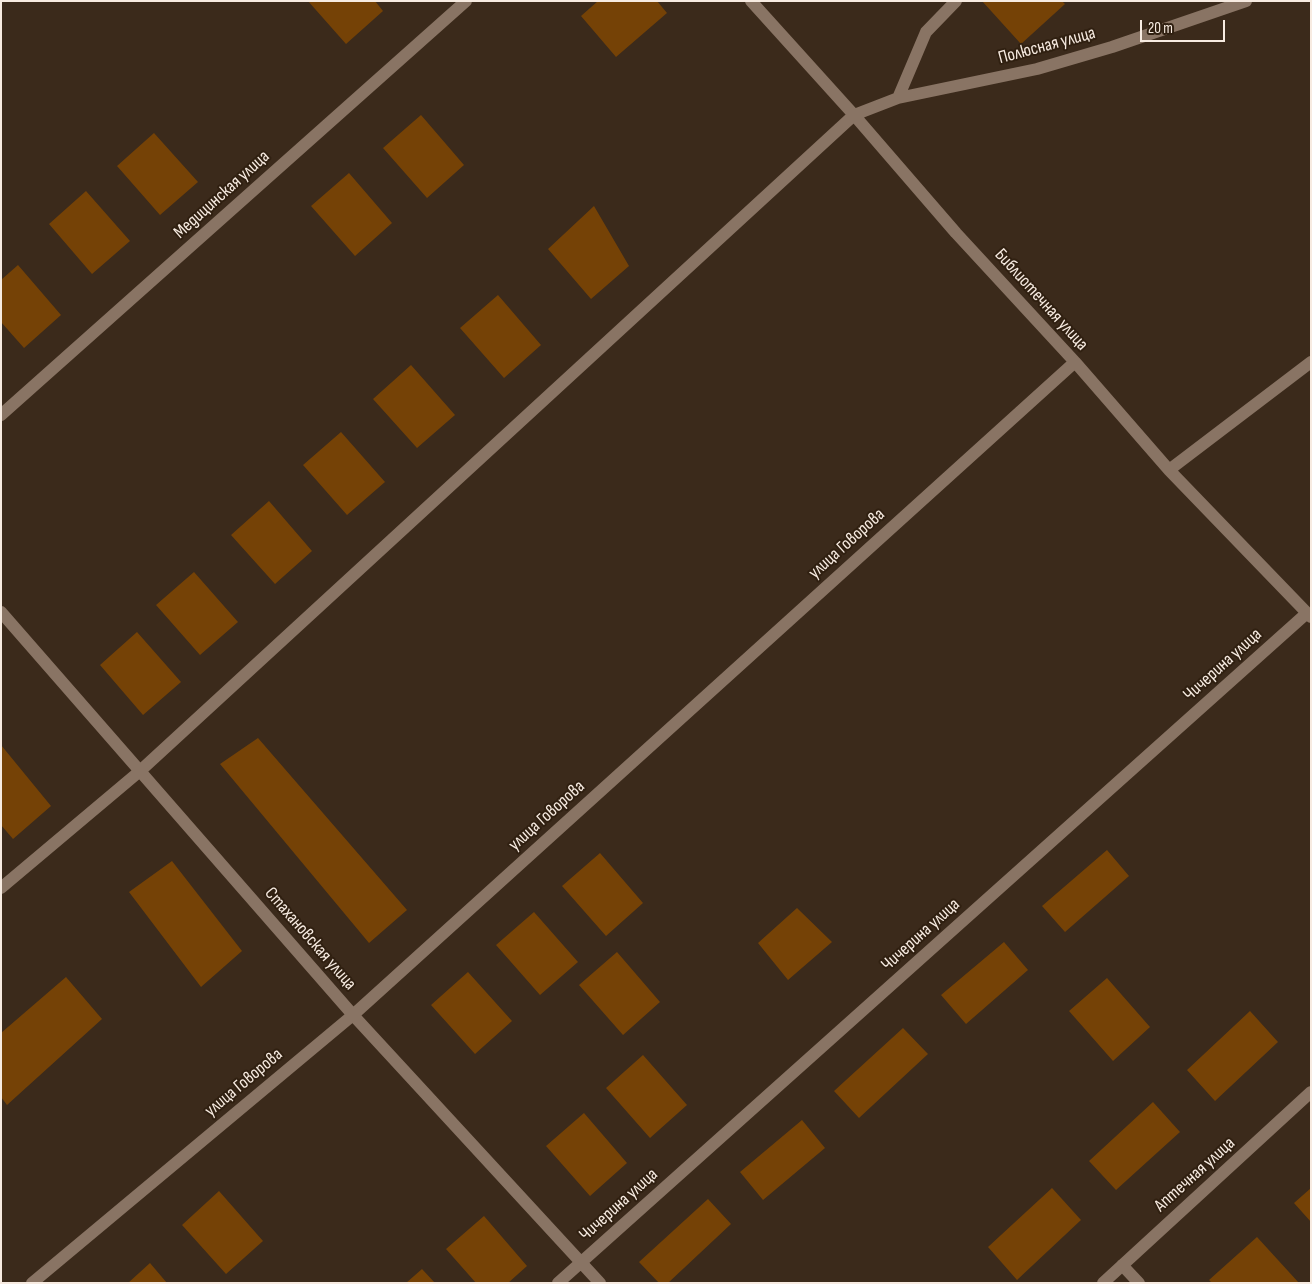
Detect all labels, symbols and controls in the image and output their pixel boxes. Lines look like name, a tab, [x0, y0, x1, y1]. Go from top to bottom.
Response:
scale bar	[1142, 10, 1227, 42]
text: 20 m	[1148, 19, 1173, 38]
street label: Полюсная улица	[996, 23, 1098, 69]
street label: Медицинская улица	[170, 146, 274, 244]
street label: Библиотечная улица	[990, 245, 1092, 355]
street label: улица Говорова	[804, 504, 890, 584]
street label: Чичерина улица	[1179, 624, 1267, 706]
street label: улица Говорова	[504, 776, 590, 856]
street label: Стахановская улица	[260, 883, 360, 995]
street label: Чичерина улица	[877, 894, 965, 976]
street label: улица Говорова	[201, 1044, 287, 1122]
street label: Аптечная улица	[1150, 1133, 1240, 1217]
street label: Чичерина улица	[575, 1164, 663, 1246]

